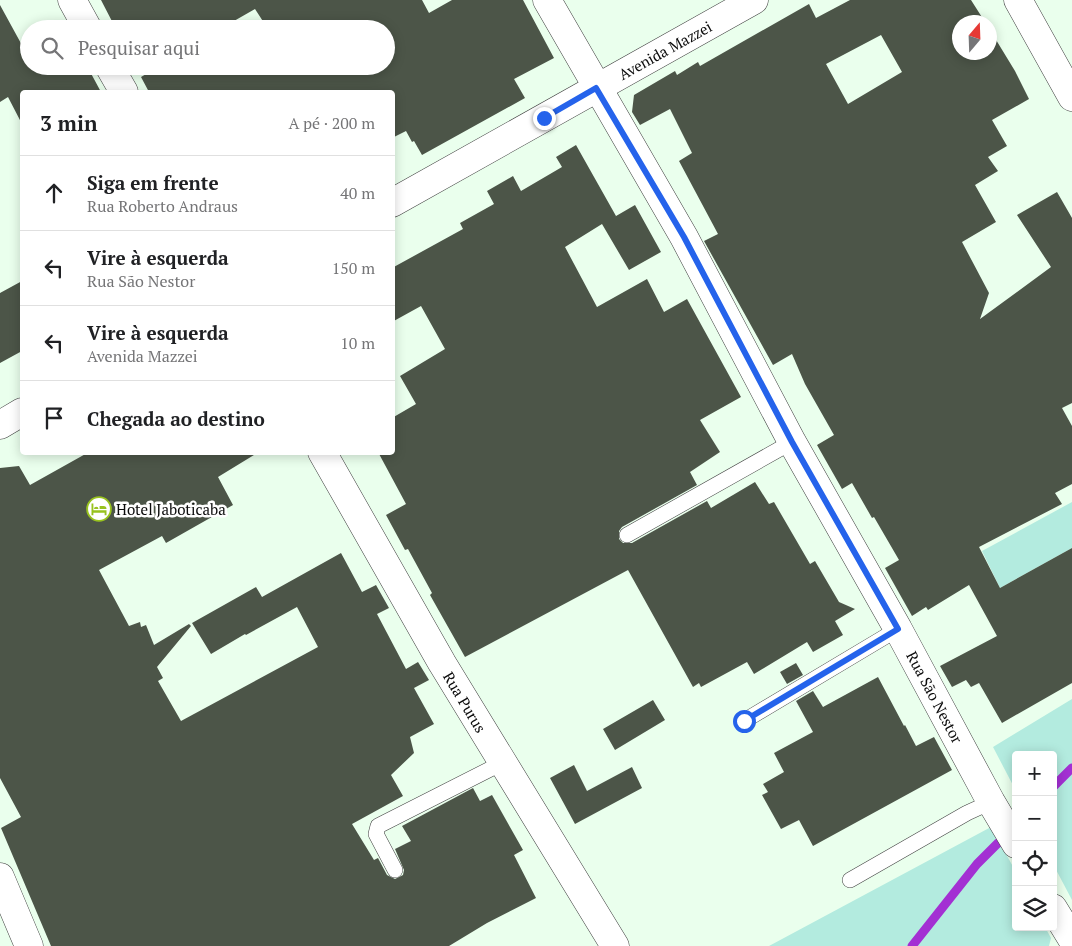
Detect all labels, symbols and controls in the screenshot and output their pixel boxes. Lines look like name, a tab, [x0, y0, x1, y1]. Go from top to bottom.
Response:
north arrow	[952, 15, 997, 60]
street label: Avenida Mazzei	[615, 16, 715, 84]
search box	[20, 20, 395, 75]
icon: search	[38, 34, 66, 62]
text: Pesquisar aqui	[78, 35, 200, 60]
route end	[533, 107, 556, 130]
text: 3 min	[40, 109, 97, 137]
text: A pé · 200 m	[288, 112, 375, 134]
text: Siga em frente	[87, 170, 219, 195]
icon: ahead	[40, 179, 68, 207]
text: 40 m	[340, 182, 375, 204]
text: Rua Roberto Andraus	[87, 195, 238, 217]
text: Vire à esquerda	[87, 245, 229, 270]
icon: left	[40, 254, 68, 282]
text: 150 m	[332, 257, 375, 279]
text: Rua São Nestor	[87, 270, 195, 292]
text: Vire à esquerda	[87, 320, 229, 345]
icon: left	[40, 329, 68, 357]
text: 10 m	[340, 332, 375, 354]
text: Avenida Mazzei	[87, 345, 198, 367]
icon: arrive	[40, 404, 68, 432]
text: Chegada ao destino	[87, 406, 265, 431]
hotel icon: Hotel Jaboticaba	[86, 496, 112, 522]
place label: Hotel Jaboticaba	[116, 499, 226, 519]
street label: Rua São Nestor	[902, 647, 968, 747]
street label: Rua Purus	[439, 668, 491, 736]
route start	[733, 710, 756, 733]
map controls	[1012, 751, 1057, 931]
button: +	[1012, 751, 1057, 796]
button: −	[1012, 796, 1057, 841]
button: locate	[1012, 841, 1057, 886]
button: layers	[1012, 886, 1057, 931]

